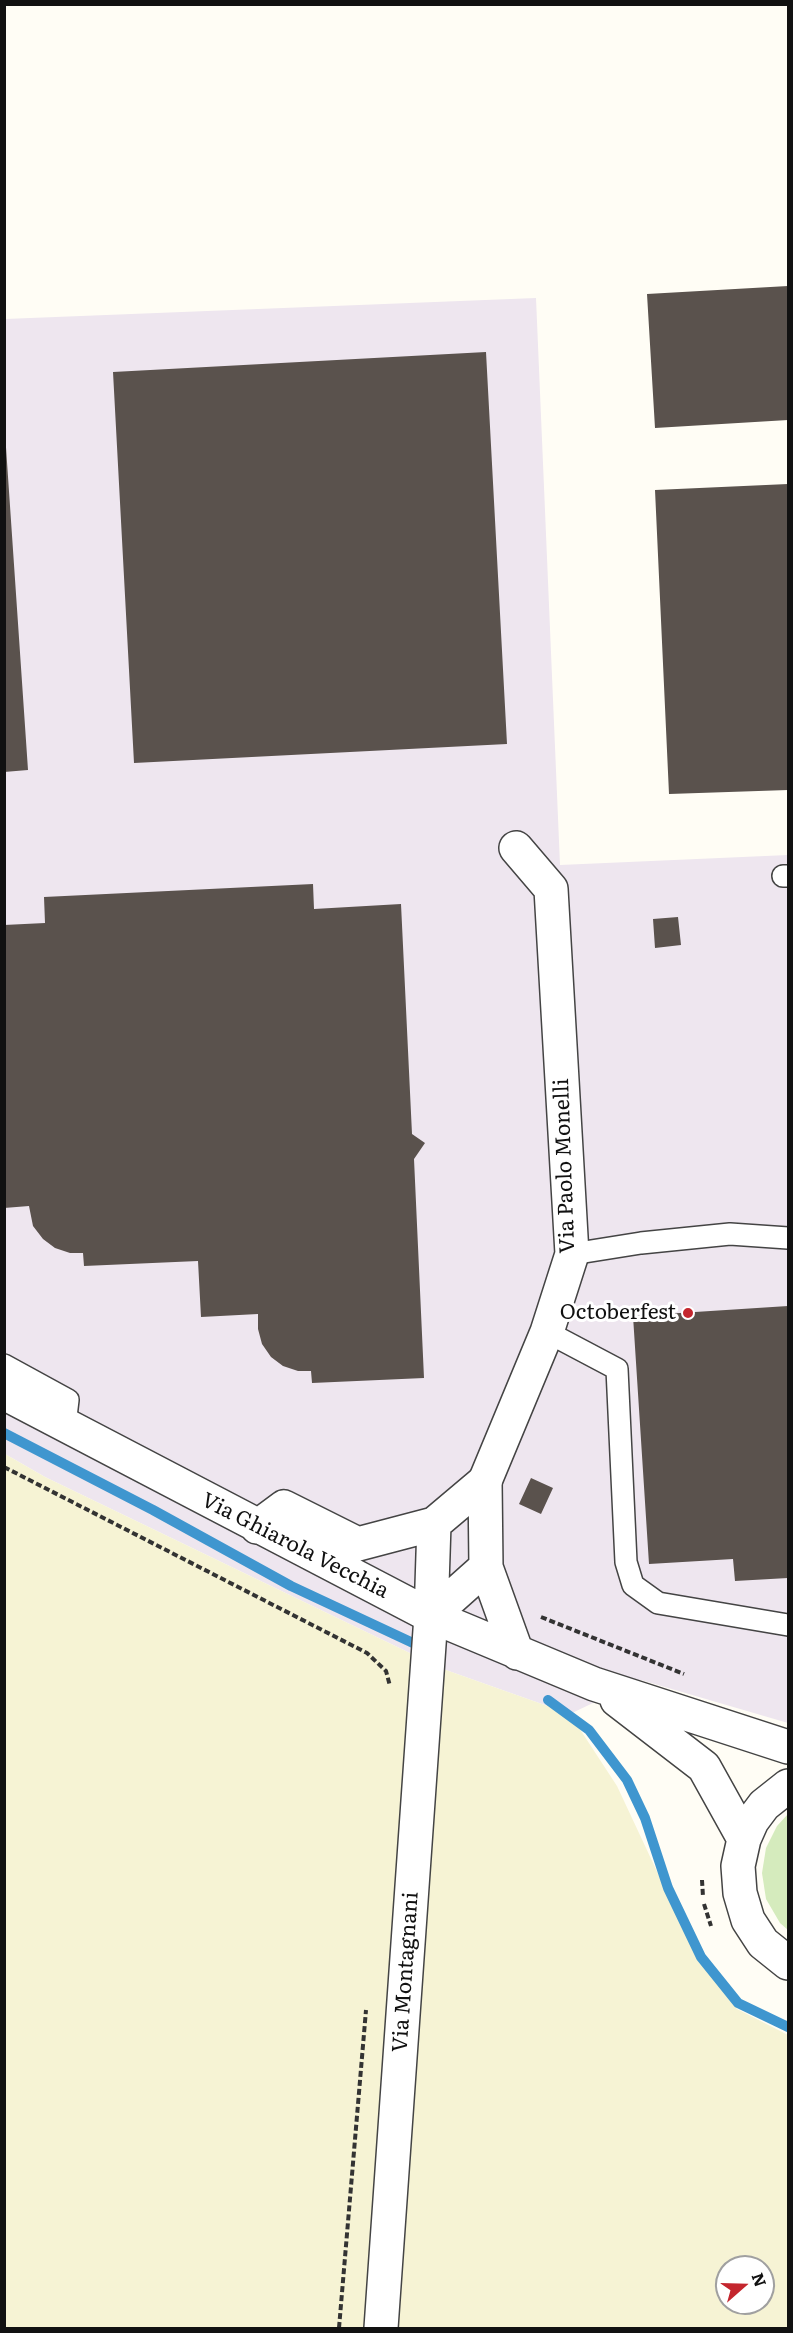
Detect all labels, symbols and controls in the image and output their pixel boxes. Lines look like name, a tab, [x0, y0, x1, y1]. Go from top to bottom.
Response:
street label: Via Paolo Monelli	[549, 1078, 581, 1254]
place label: Octoberfest	[560, 1300, 676, 1326]
marker: Octoberfest	[681, 1306, 695, 1320]
street label: Via Ghiarola Vecchia	[197, 1488, 393, 1604]
street label: Via Montagnani	[388, 1891, 424, 2053]
north arrow	[715, 2255, 775, 2315]
text: N	[746, 2269, 774, 2290]

